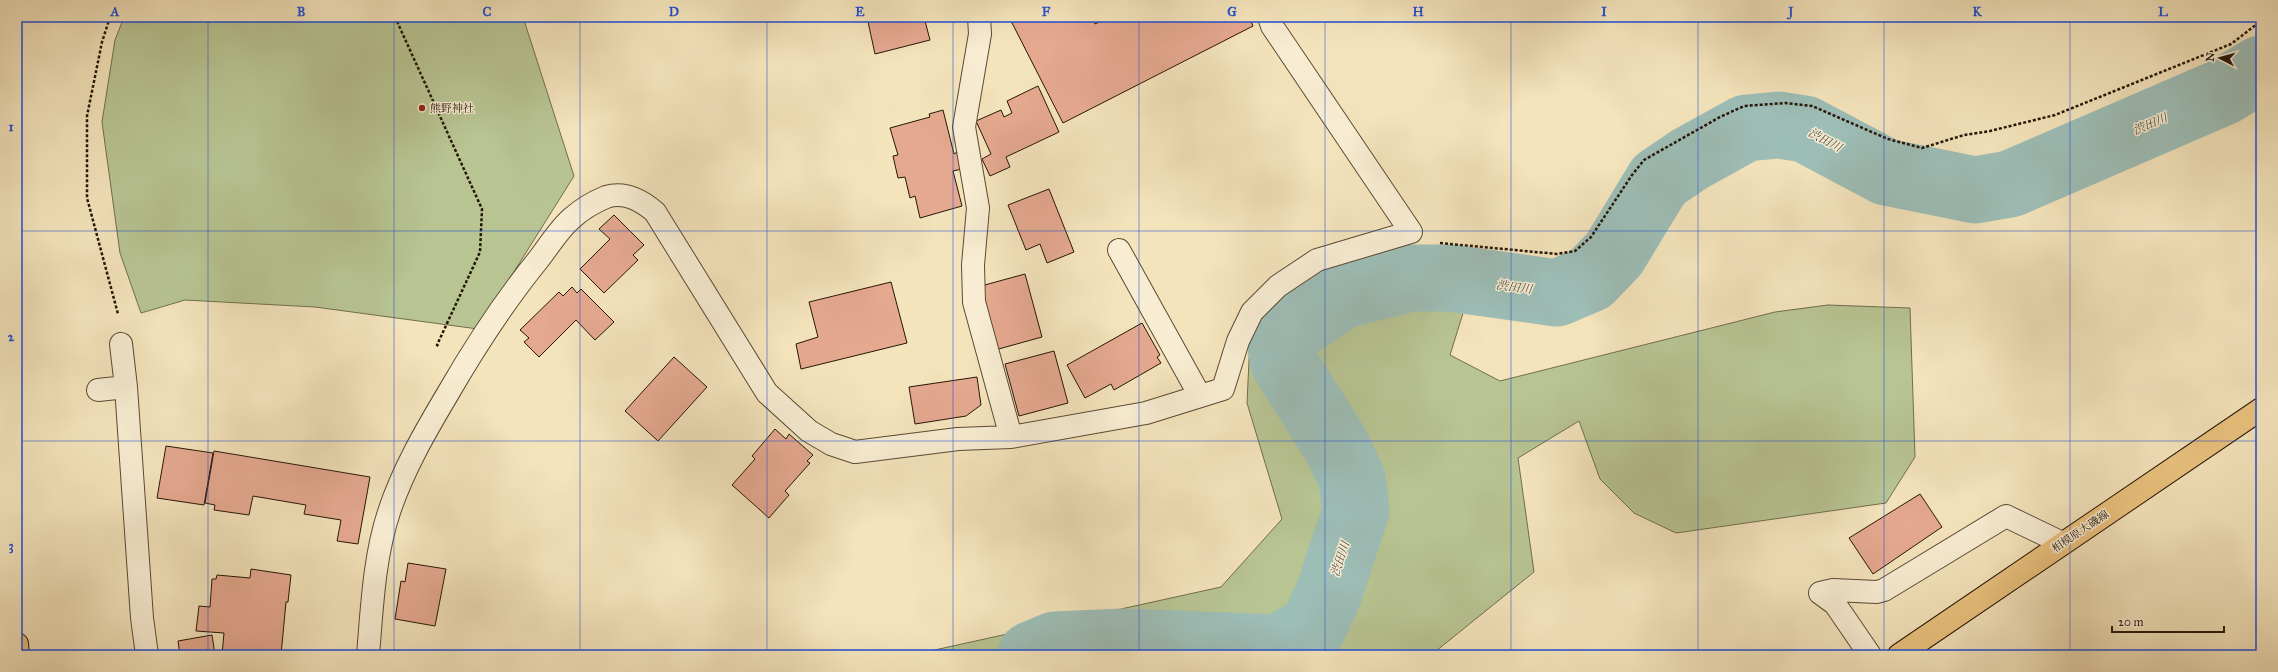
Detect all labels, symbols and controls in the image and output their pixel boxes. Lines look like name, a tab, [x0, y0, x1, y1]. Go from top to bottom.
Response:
text: A	[110, 4, 120, 20]
text: B	[297, 4, 306, 20]
text: C	[483, 4, 492, 20]
text: D	[669, 4, 679, 20]
text: E	[855, 4, 865, 20]
text: F	[1042, 4, 1051, 20]
text: G	[1227, 4, 1237, 20]
text: H	[1412, 4, 1424, 20]
text: I	[1601, 4, 1607, 20]
text: J	[1786, 4, 1794, 20]
text: K	[1972, 4, 1982, 20]
text: L	[2158, 4, 2168, 20]
north arrow	[2200, 38, 2240, 78]
text: N	[2204, 51, 2218, 62]
place label: 熊野神社	[430, 102, 474, 115]
marker: 熊野神社	[417, 103, 427, 113]
water label: 渋田川	[2131, 110, 2171, 137]
text: 1	[8, 119, 14, 135]
water label: 渋田川	[1806, 125, 1846, 156]
water label: 渋田川	[1495, 278, 1535, 297]
text: 2	[8, 329, 15, 345]
street label: 相模原大磯線	[2049, 508, 2111, 555]
text: 3	[8, 538, 14, 554]
water label: 渋田川	[1328, 538, 1353, 578]
scale bar	[2112, 608, 2224, 634]
text: 20 m	[2118, 615, 2144, 629]

